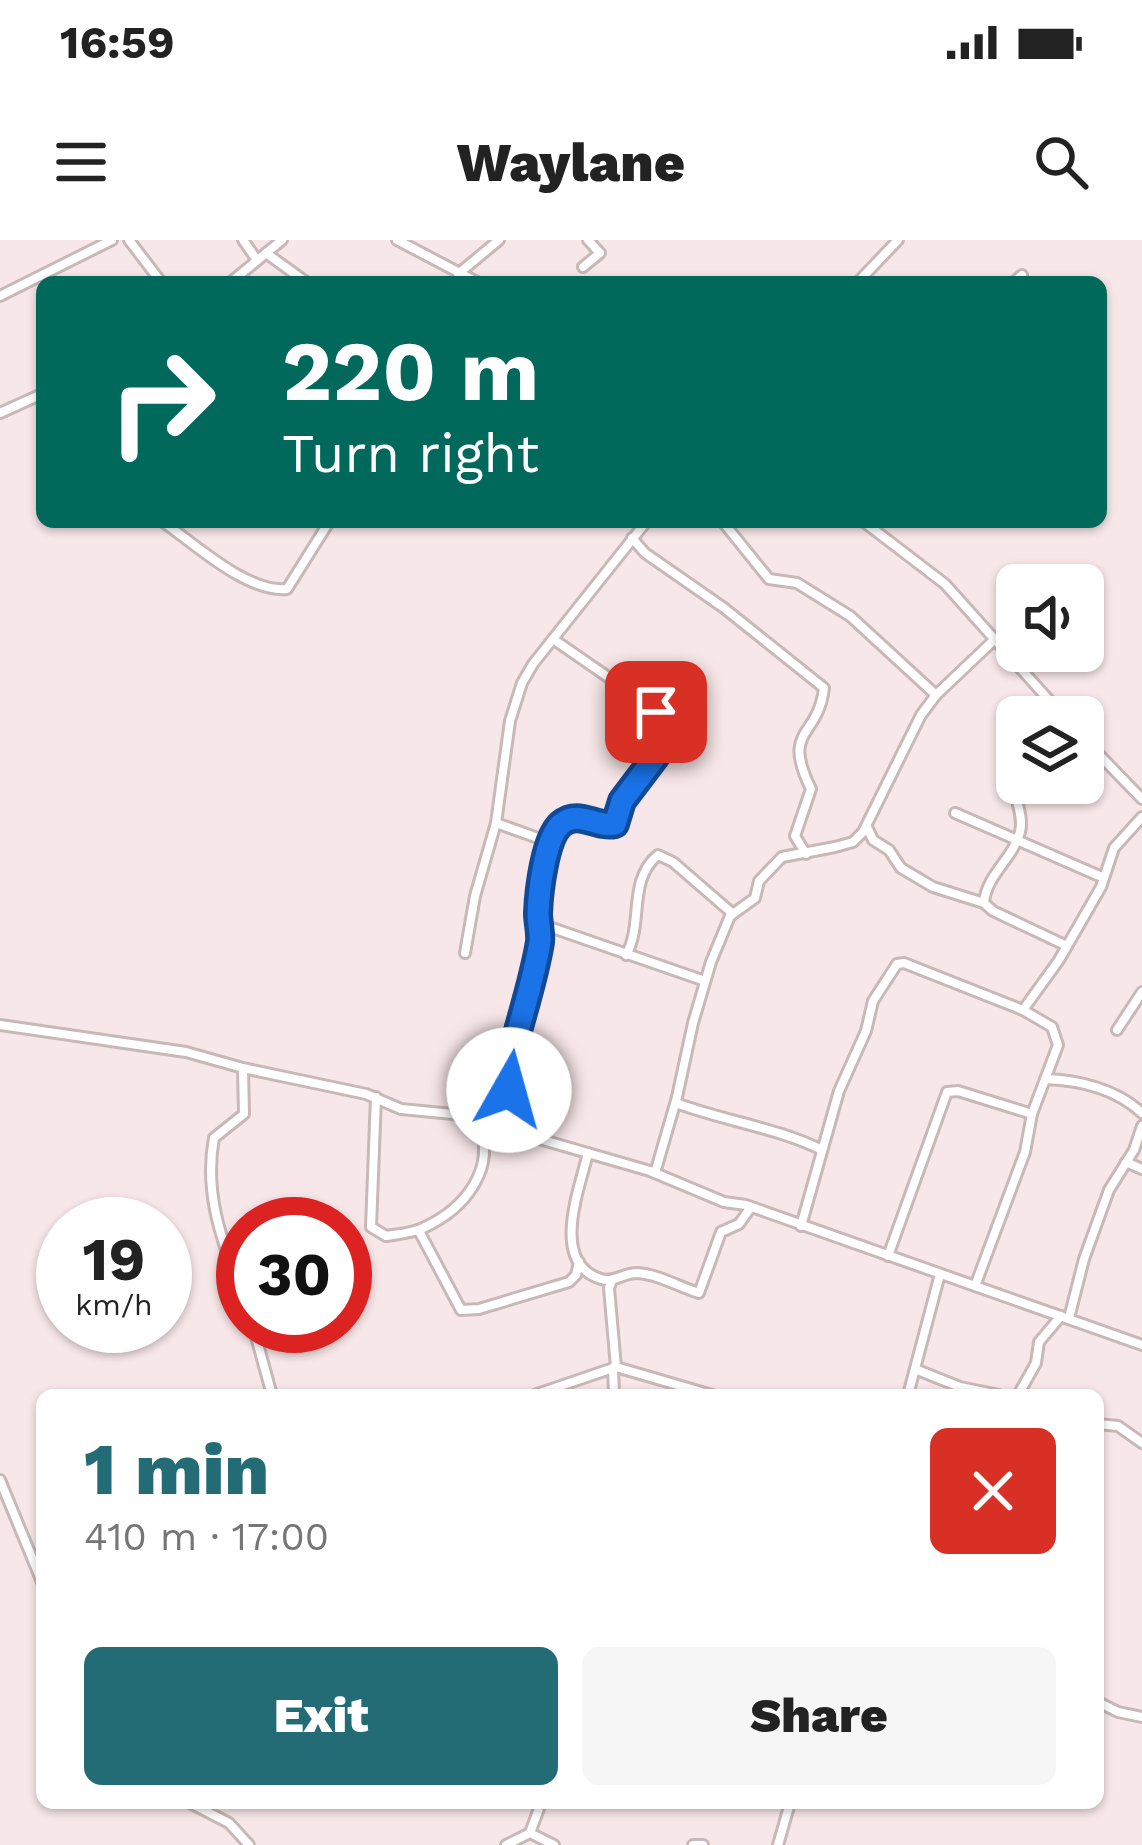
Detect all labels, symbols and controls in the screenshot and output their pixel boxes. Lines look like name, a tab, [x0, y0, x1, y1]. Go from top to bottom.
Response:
text: 16:59	[60, 16, 175, 69]
icon: menu	[48, 129, 114, 195]
icon: search	[1028, 129, 1094, 195]
text: Waylane	[457, 131, 685, 194]
text: 220 m	[282, 322, 539, 420]
icon: right	[84, 324, 240, 480]
text: Turn right	[282, 422, 539, 485]
map controls	[996, 564, 1104, 804]
button: sound	[996, 564, 1104, 672]
pin	[605, 661, 707, 763]
icon: arrive	[623, 679, 689, 745]
button: layers	[996, 696, 1104, 804]
position arrow	[446, 1027, 572, 1153]
speed limit sign: 30	[216, 1197, 372, 1353]
text: 19	[83, 1224, 145, 1295]
text: km/h	[75, 1287, 153, 1322]
text: 1 min	[84, 1427, 269, 1511]
button: close	[930, 1428, 1056, 1554]
text: 410 m · 17:00	[84, 1514, 329, 1559]
button: Exit	[84, 1647, 558, 1785]
button: Share	[582, 1647, 1056, 1785]

